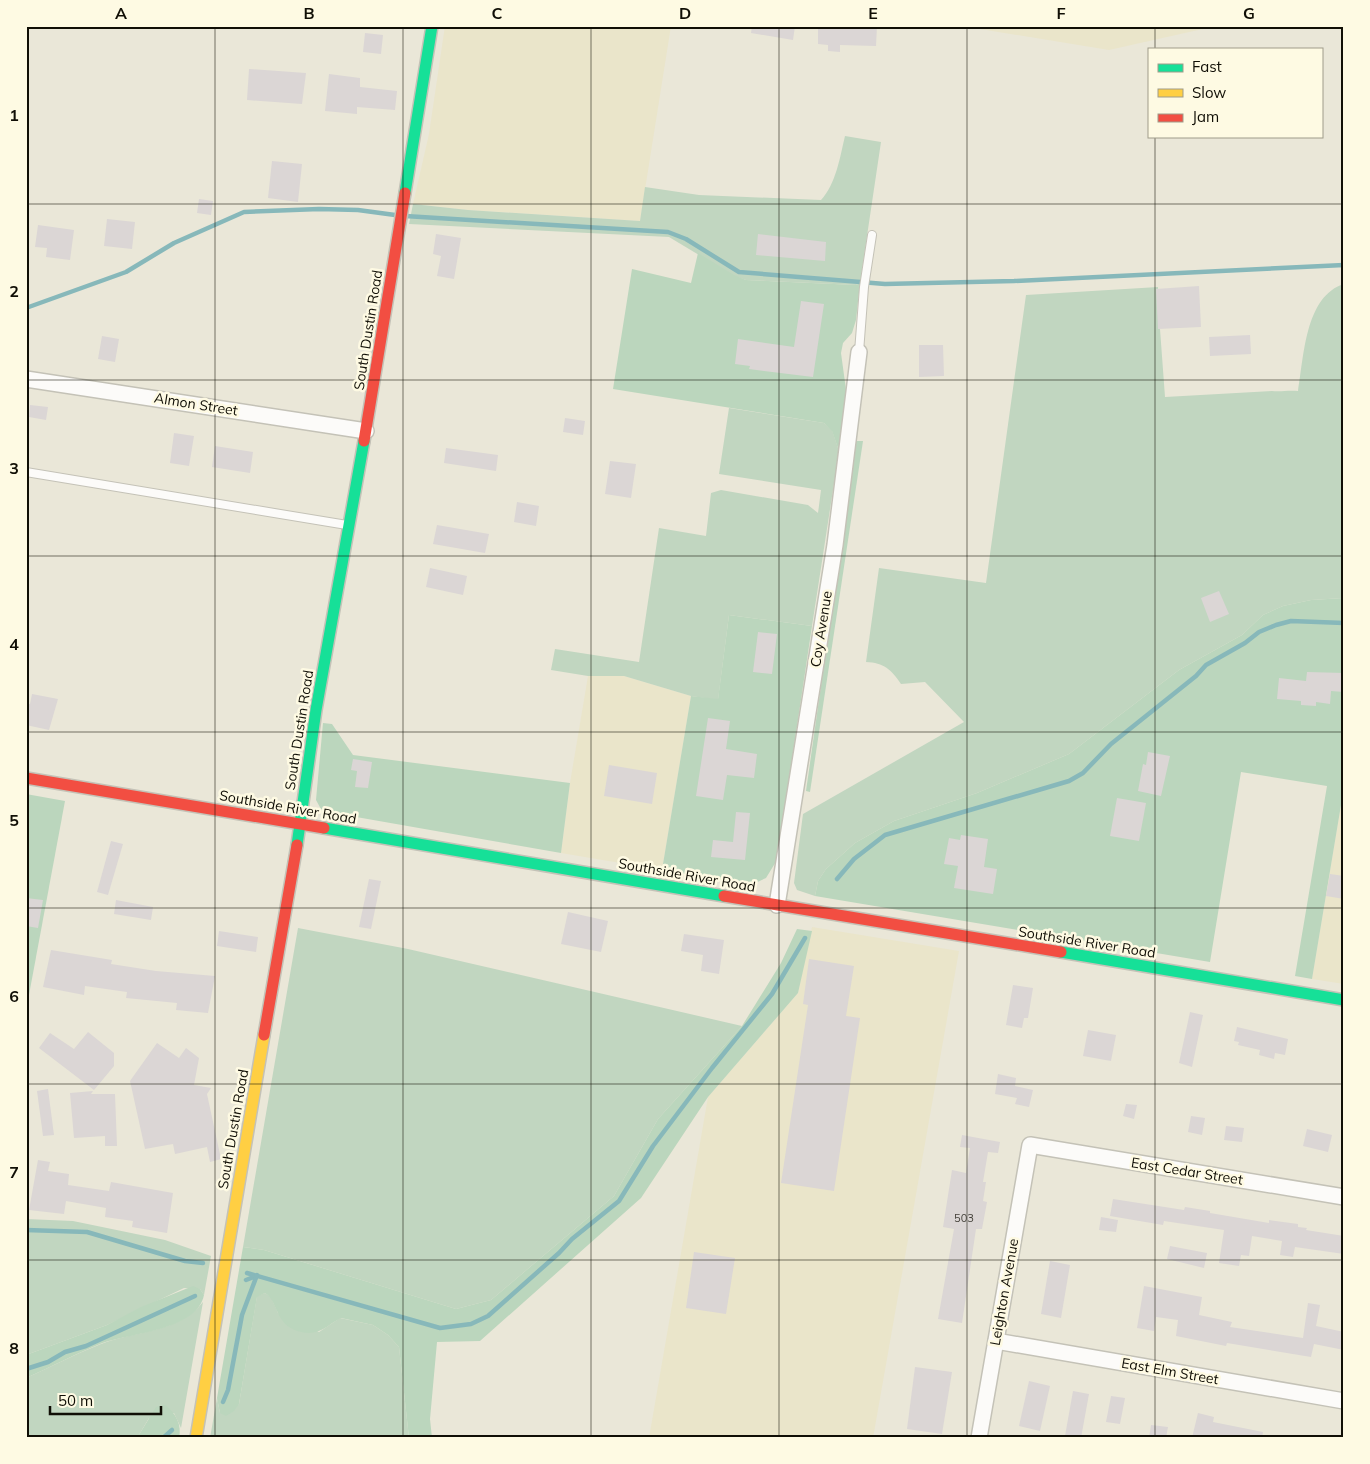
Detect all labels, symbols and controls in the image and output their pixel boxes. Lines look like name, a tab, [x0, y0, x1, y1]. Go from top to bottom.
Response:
text: A	[115, 3, 127, 23]
text: B	[303, 3, 315, 23]
text: C	[492, 3, 503, 23]
text: D	[679, 3, 691, 23]
text: E	[868, 3, 878, 23]
text: F	[1056, 3, 1066, 23]
text: G	[1243, 3, 1255, 23]
legend	[1148, 48, 1322, 138]
text: Fast	[1192, 57, 1222, 76]
text: Slow	[1192, 83, 1226, 102]
text: 1	[9, 105, 19, 125]
text: Jam	[1192, 107, 1219, 126]
street label: South Dustin Road	[350, 269, 386, 391]
text: 2	[9, 281, 19, 301]
street label: Almon Street	[153, 389, 239, 420]
text: 3	[9, 458, 19, 478]
street label: Coy Avenue	[806, 590, 836, 668]
text: 4	[9, 634, 19, 654]
street label: South Dustin Road	[281, 669, 317, 791]
street label: Southside River Road	[218, 786, 358, 828]
text: 5	[9, 810, 19, 830]
street label: Southside River Road	[617, 854, 757, 896]
street label: Southside River Road	[1017, 922, 1157, 962]
text: 6	[9, 986, 19, 1006]
street label: South Dustin Road	[214, 1068, 252, 1190]
street label: East Cedar Street	[1130, 1153, 1244, 1189]
text: 7	[9, 1162, 19, 1182]
house number: 503	[954, 1211, 974, 1225]
street label: Leighton Avenue	[986, 1237, 1022, 1347]
text: 8	[9, 1338, 19, 1358]
street label: East Elm Street	[1120, 1354, 1220, 1388]
scale bar	[50, 1384, 161, 1416]
text: 50 m	[58, 1391, 93, 1410]

